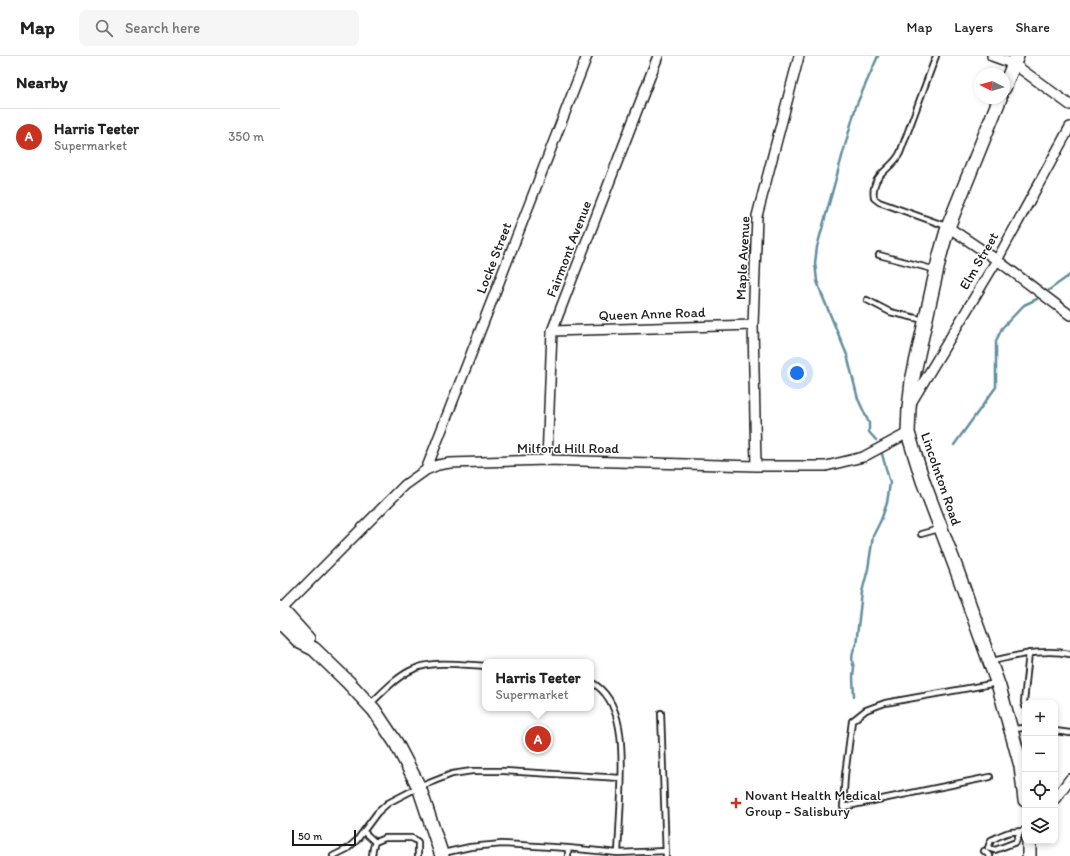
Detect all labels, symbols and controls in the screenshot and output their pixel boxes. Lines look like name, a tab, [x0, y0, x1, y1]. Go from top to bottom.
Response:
search box	[79, 10, 359, 46]
text: Map	[20, 16, 55, 39]
icon: search	[93, 17, 115, 39]
text: Search here	[125, 19, 200, 37]
text: Map	[907, 19, 932, 36]
text: Layers	[954, 19, 993, 36]
text: Share	[1015, 19, 1050, 36]
north arrow	[974, 68, 1010, 104]
text: Nearby	[16, 72, 68, 92]
text: Harris Teeter	[54, 120, 139, 138]
text: A	[25, 129, 33, 144]
text: 350 m	[228, 129, 264, 144]
text: Supermarket	[54, 138, 127, 153]
street label: Fairmont Avenue	[543, 198, 595, 300]
street label: Maple Avenue	[732, 215, 754, 300]
street label: Locke Street	[473, 220, 515, 296]
street label: Elm Street	[956, 229, 1002, 293]
street label: Queen Anne Road	[598, 304, 706, 324]
your location	[787, 363, 807, 383]
street label: Lincolnton Road	[917, 430, 965, 528]
street label: Milford Hill Road	[517, 440, 619, 457]
popup	[482, 659, 594, 711]
text: Harris Teeter	[496, 669, 581, 687]
text: Supermarket	[496, 687, 569, 702]
map controls	[1022, 700, 1058, 844]
button: +	[1022, 700, 1058, 736]
pin: A	[525, 724, 551, 754]
button: −	[1022, 736, 1058, 772]
button: locate	[1022, 772, 1058, 808]
place label: Novant Health Medical Group - Salisbury	[745, 787, 881, 820]
marker: Novant Health Medical Group - Salisbury	[730, 797, 742, 809]
button: layers	[1022, 808, 1058, 844]
scale bar	[292, 828, 356, 847]
text: 50 m	[298, 830, 322, 843]

